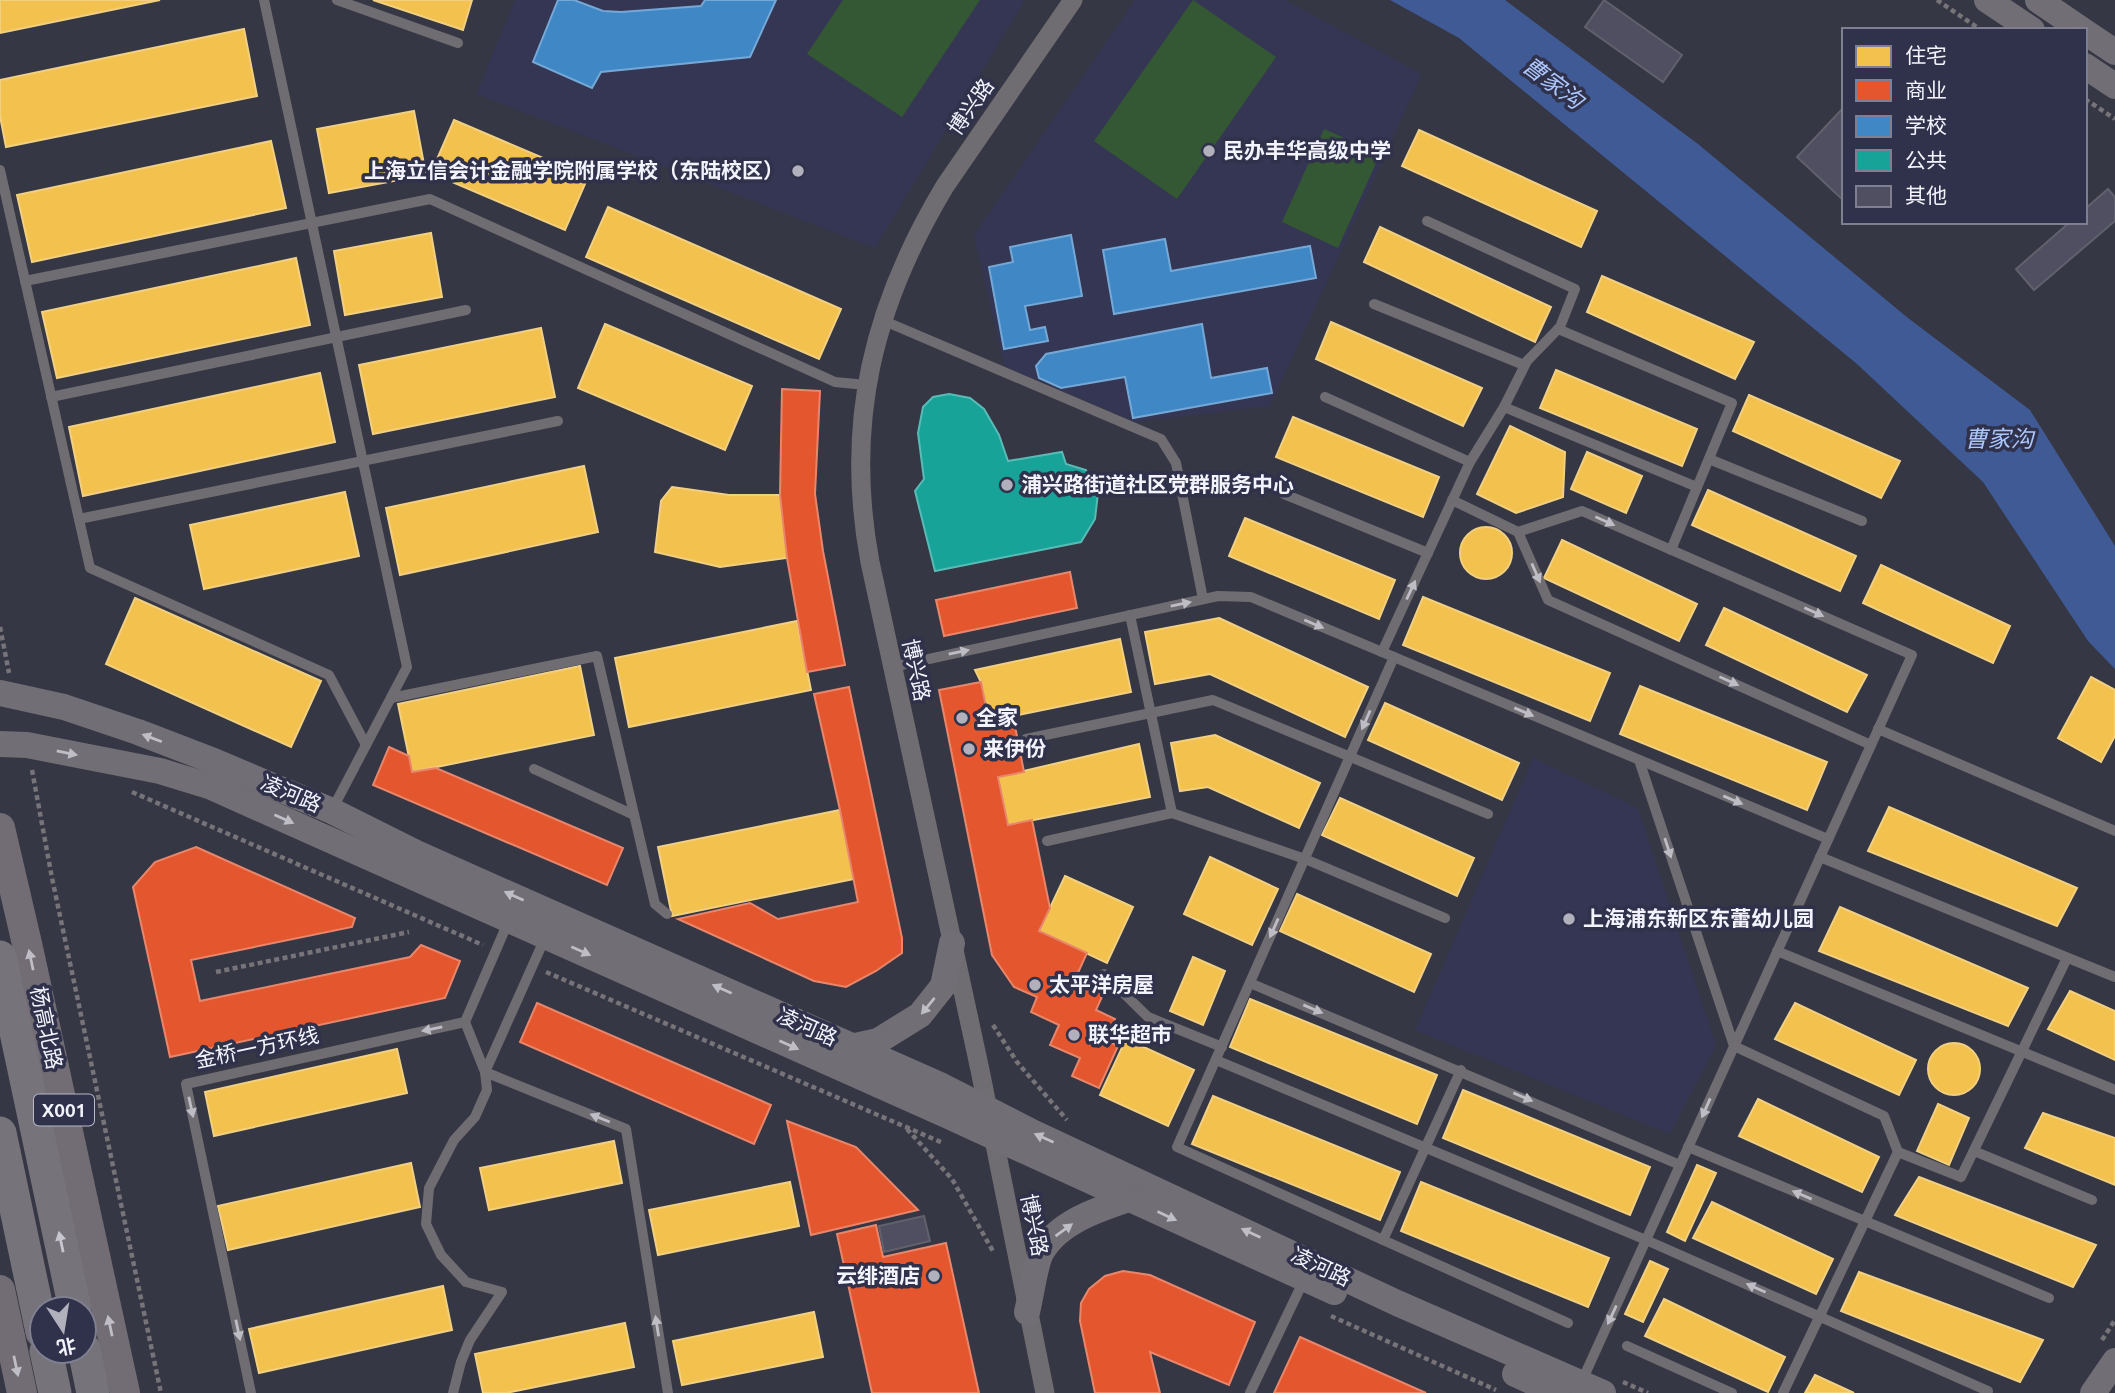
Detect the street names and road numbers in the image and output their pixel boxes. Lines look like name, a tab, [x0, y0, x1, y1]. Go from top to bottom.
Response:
street label: 博兴路	[942, 74, 998, 139]
street label: 博兴路	[899, 636, 935, 703]
street label: 凌河路	[258, 770, 325, 816]
street label: 杨高北路	[27, 984, 67, 1071]
street label: 凌河路	[774, 1002, 841, 1050]
street label: 金桥一方环线	[193, 1022, 321, 1072]
road number: X001	[34, 1094, 94, 1126]
street label: 博兴路	[1017, 1192, 1053, 1258]
street label: 凌河路	[1288, 1242, 1355, 1290]

